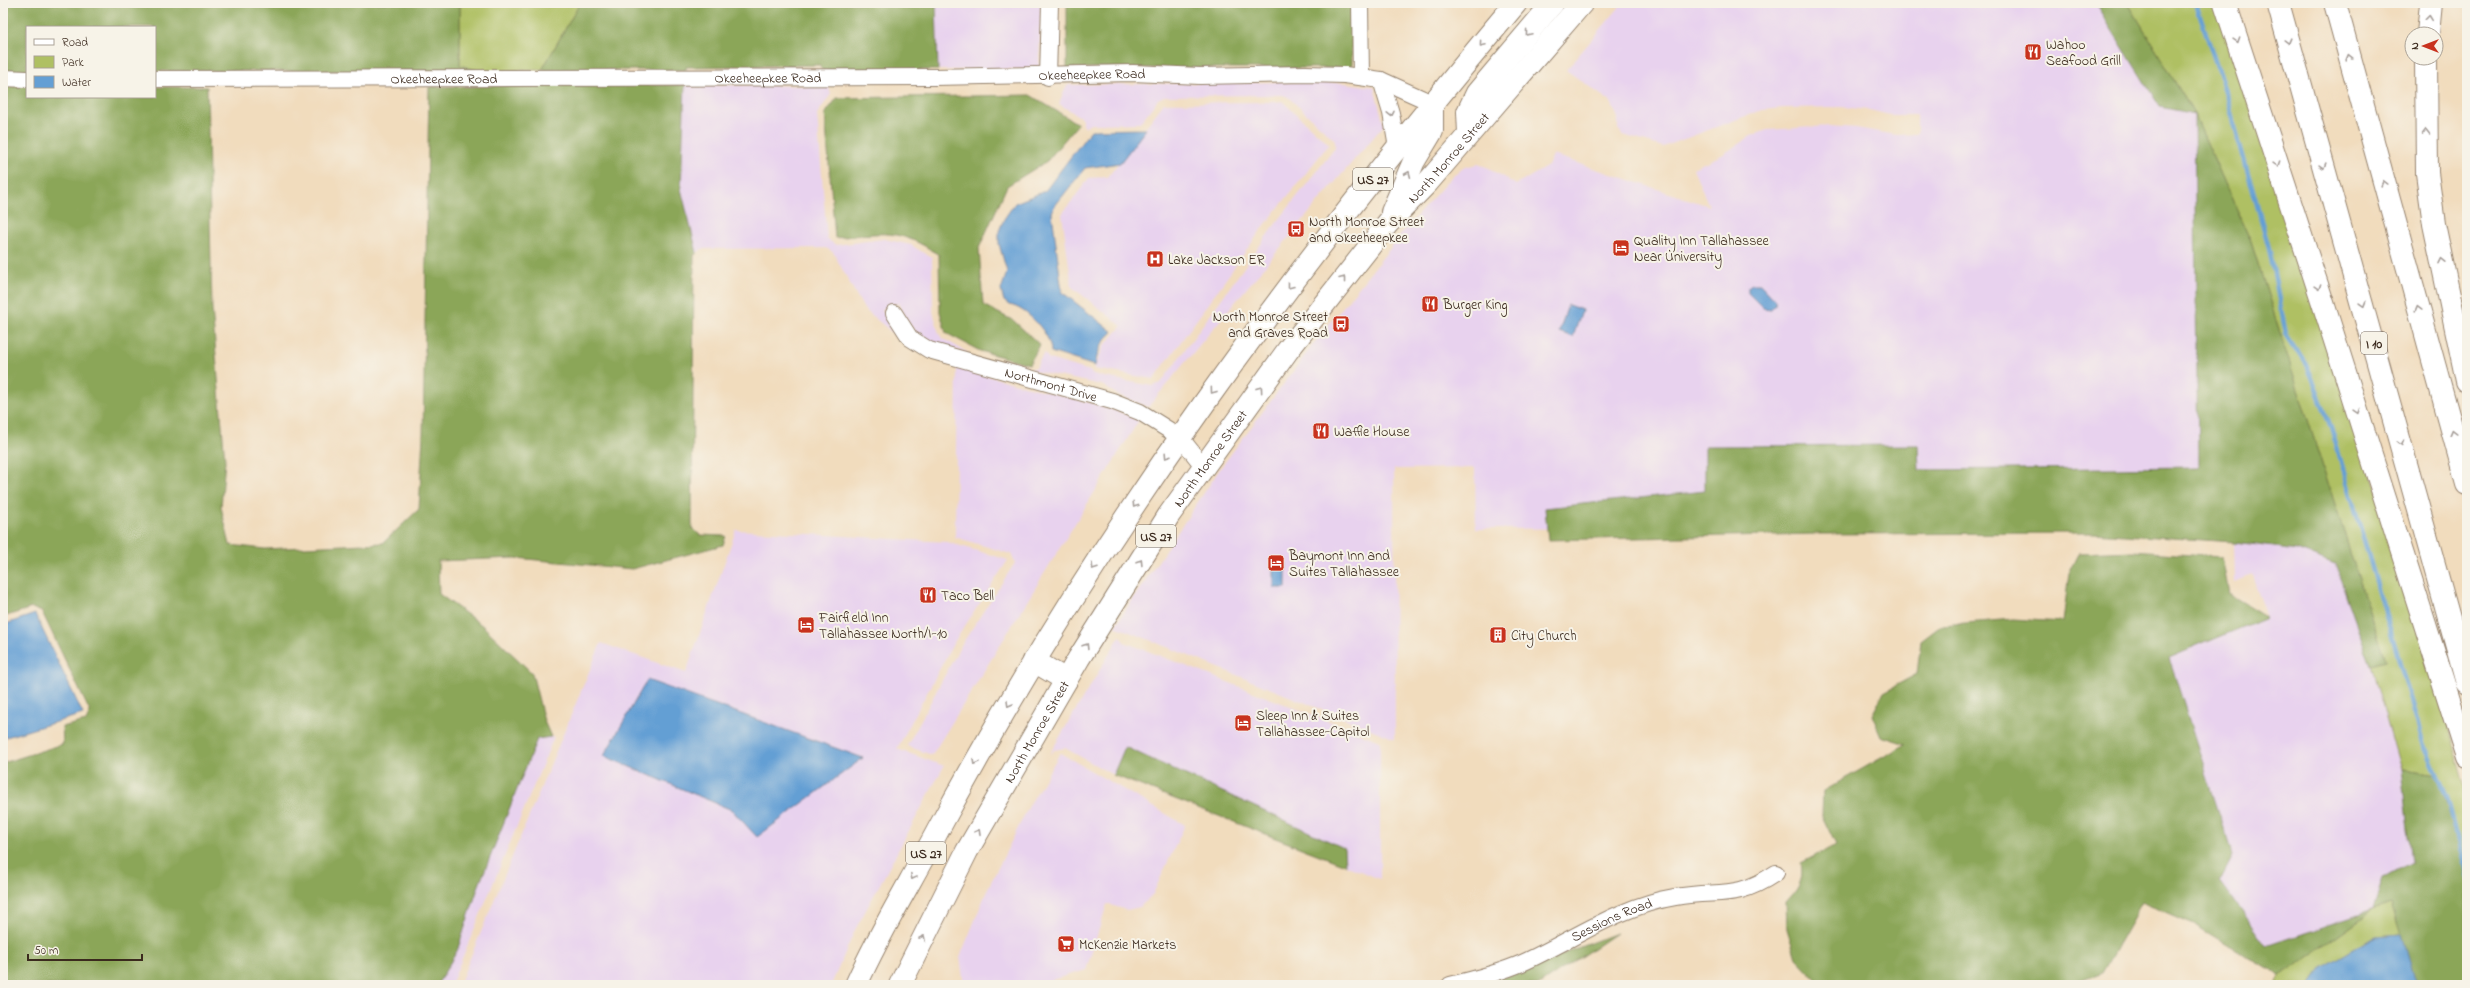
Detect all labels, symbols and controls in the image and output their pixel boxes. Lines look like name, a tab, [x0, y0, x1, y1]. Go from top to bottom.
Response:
one-way arrow	[2424, 15, 2433, 22]
legend	[26, 26, 156, 98]
north arrow	[2404, 26, 2444, 66]
one-way arrow	[1525, 28, 1532, 35]
text: Road	[62, 34, 88, 52]
place label: Wahoo Seafood Grill	[2046, 35, 2121, 72]
one-way arrow	[2232, 37, 2240, 44]
one-way arrow	[2284, 37, 2292, 44]
one-way arrow	[1479, 39, 1486, 46]
restaurant icon: Wahoo Seafood Grill	[2023, 42, 2043, 62]
text: N	[2407, 42, 2423, 50]
text: Park	[62, 54, 84, 72]
one-way arrow	[2346, 54, 2354, 61]
street label: Okeeheepkee Road	[1038, 64, 1146, 87]
street label: Okeeheepkee Road	[714, 68, 822, 90]
street label: Okeeheepkee Road	[390, 69, 498, 90]
text: Water	[62, 74, 91, 92]
street label: North Monroe Street	[1403, 108, 1496, 209]
one-way arrow	[1387, 110, 1395, 117]
one-way arrow	[2422, 129, 2431, 135]
one-way arrow	[2272, 160, 2281, 167]
one-way arrow	[2318, 162, 2327, 169]
road number: US 27	[1353, 168, 1393, 190]
one-way arrow	[1404, 170, 1412, 177]
one-way arrow	[2380, 179, 2389, 186]
place label: North Monroe Street and Okeeheepkee	[1309, 212, 1425, 249]
bus stop icon: North Monroe Street and Okeeheepkee	[1286, 219, 1306, 239]
place label: Quality Inn Tallahassee Near University	[1634, 231, 1770, 269]
hotel icon: Quality Inn Tallahassee Near University	[1611, 238, 1631, 258]
hospital icon: Lake Jackson ER	[1145, 249, 1165, 269]
place label: Lake Jackson ER	[1168, 250, 1265, 271]
one-way arrow	[2438, 258, 2446, 264]
one-way arrow	[1339, 277, 1346, 284]
one-way arrow	[1287, 282, 1294, 289]
one-way arrow	[2313, 284, 2322, 291]
restaurant icon: Burger King	[1420, 294, 1440, 314]
place label: Burger King	[1442, 295, 1508, 317]
one-way arrow	[2358, 301, 2367, 308]
one-way arrow	[2415, 305, 2423, 311]
place label: North Monroe Street and Graves Road	[1213, 307, 1328, 344]
bus stop icon: North Monroe Street and Graves Road	[1331, 314, 1351, 334]
road number: I 10	[2361, 332, 2387, 354]
street label: Northmont Drive	[1002, 363, 1100, 409]
one-way arrow	[1211, 387, 1218, 394]
one-way arrow	[1255, 387, 1262, 394]
street label: North Monroe Street	[1169, 406, 1254, 512]
one-way arrow	[2352, 407, 2361, 414]
restaurant icon: Waffle House	[1311, 421, 1331, 441]
place label: Waffle House	[1334, 422, 1410, 443]
one-way arrow	[2449, 430, 2458, 437]
one-way arrow	[2396, 439, 2405, 446]
one-way arrow	[1164, 452, 1172, 459]
one-way arrow	[1132, 501, 1139, 508]
road number: US 27	[1136, 525, 1176, 547]
place label: Baymont Inn and Suites Tallahassee	[1288, 546, 1400, 583]
hotel icon: Baymont Inn and Suites Tallahassee	[1266, 553, 1286, 573]
one-way arrow	[1135, 559, 1142, 566]
one-way arrow	[1092, 563, 1099, 570]
restaurant icon: Taco Bell	[918, 585, 938, 605]
place label: Taco Bell	[941, 586, 994, 607]
place label: Fairfield Inn Tallahassee North/I-10	[818, 608, 947, 645]
hotel icon: Fairfield Inn Tallahassee North/I-10	[796, 615, 816, 635]
building icon: City Church	[1488, 625, 1508, 645]
place label: City Church	[1511, 626, 1577, 648]
one-way arrow	[1082, 643, 1089, 650]
street label: North Monroe Street	[1000, 677, 1076, 787]
one-way arrow	[1006, 700, 1013, 707]
place label: Sleep Inn & Suites Tallahassee-Capitol	[1256, 706, 1369, 743]
hotel icon: Sleep Inn & Suites Tallahassee-Capitol	[1233, 713, 1253, 733]
one-way arrow	[972, 758, 979, 765]
one-way arrow	[973, 829, 980, 836]
road number: US 27	[906, 842, 946, 864]
one-way arrow	[910, 873, 918, 880]
street label: Sessions Road	[1568, 894, 1655, 948]
one-way arrow	[918, 934, 926, 942]
supermarket icon: McKenzie Markets	[1056, 934, 1076, 954]
place label: McKenzie Markets	[1079, 935, 1176, 956]
scale bar	[28, 936, 142, 962]
text: 50 m	[34, 942, 58, 960]

